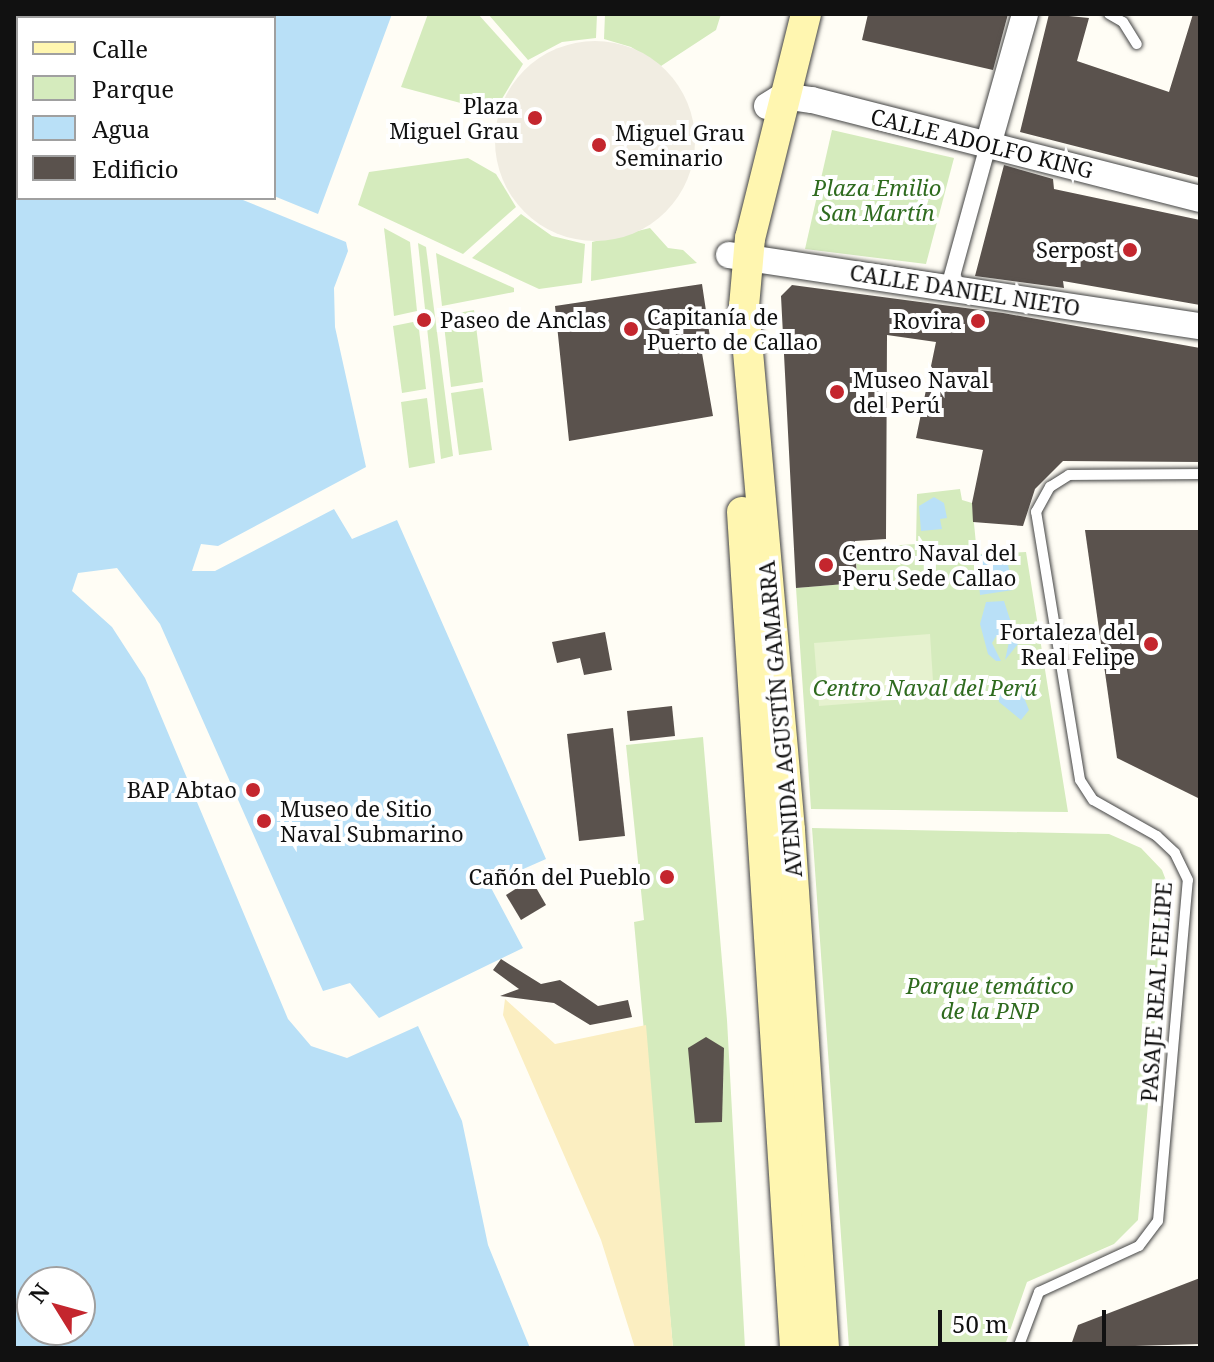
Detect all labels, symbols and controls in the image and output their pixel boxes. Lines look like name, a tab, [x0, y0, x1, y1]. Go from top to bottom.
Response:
legend	[16, 16, 276, 200]
text: Calle	[92, 32, 148, 65]
text: Parque	[92, 72, 174, 105]
place label: Plaza Miguel Grau	[389, 92, 519, 144]
street label: CALLE ADOLFO KING	[868, 103, 1096, 183]
marker: Plaza Miguel Grau	[526, 109, 544, 127]
text: Agua	[92, 112, 150, 145]
place label: Miguel Grau Seminario	[615, 119, 745, 170]
marker: Miguel Grau Seminario	[590, 136, 608, 154]
text: Edificio	[92, 152, 179, 185]
park label: Plaza Emilio San Martín	[813, 174, 941, 226]
place label: Serpost	[1036, 237, 1114, 263]
marker: Serpost	[1121, 241, 1139, 259]
street label: CALLE DANIEL NIETO	[848, 259, 1082, 321]
place label: Capitanía de Puerto de Callao	[647, 303, 818, 354]
place label: Paseo de Anclas	[440, 307, 606, 333]
place label: Rovira	[893, 308, 962, 334]
marker: Paseo de Anclas	[415, 311, 433, 329]
marker: Rovira	[969, 312, 987, 330]
marker: Capitanía de Puerto de Callao	[622, 320, 640, 338]
place label: Museo Naval del Perú	[853, 366, 989, 418]
marker: Museo Naval del Perú	[828, 383, 846, 401]
place label: Centro Naval del Peru Sede Callao	[842, 539, 1017, 590]
marker: Centro Naval del Peru Sede Callao	[817, 556, 835, 574]
street label: AVENIDA AGUSTÍN GAMARRA	[753, 560, 807, 878]
place label: Fortaleza del Real Felipe	[1000, 618, 1135, 670]
marker: Fortaleza del Real Felipe	[1142, 635, 1160, 653]
park label: Centro Naval del Perú	[813, 675, 1037, 701]
place label: BAP Abtao	[127, 777, 237, 803]
marker: BAP Abtao	[244, 781, 262, 799]
place label: Museo de Sitio Naval Submarino	[280, 795, 464, 846]
marker: Museo de Sitio Naval Submarino	[255, 812, 273, 830]
place label: Cañón del Pueblo	[468, 864, 651, 890]
marker: Cañón del Pueblo	[658, 868, 676, 886]
street label: PASAJE REAL FELIPE	[1135, 881, 1177, 1103]
park label: Parque temático de la PNP	[906, 972, 1074, 1024]
north arrow	[16, 1266, 96, 1346]
text: N	[21, 1277, 56, 1309]
scale bar	[942, 1294, 1110, 1344]
text: 50 m	[952, 1307, 1008, 1340]

